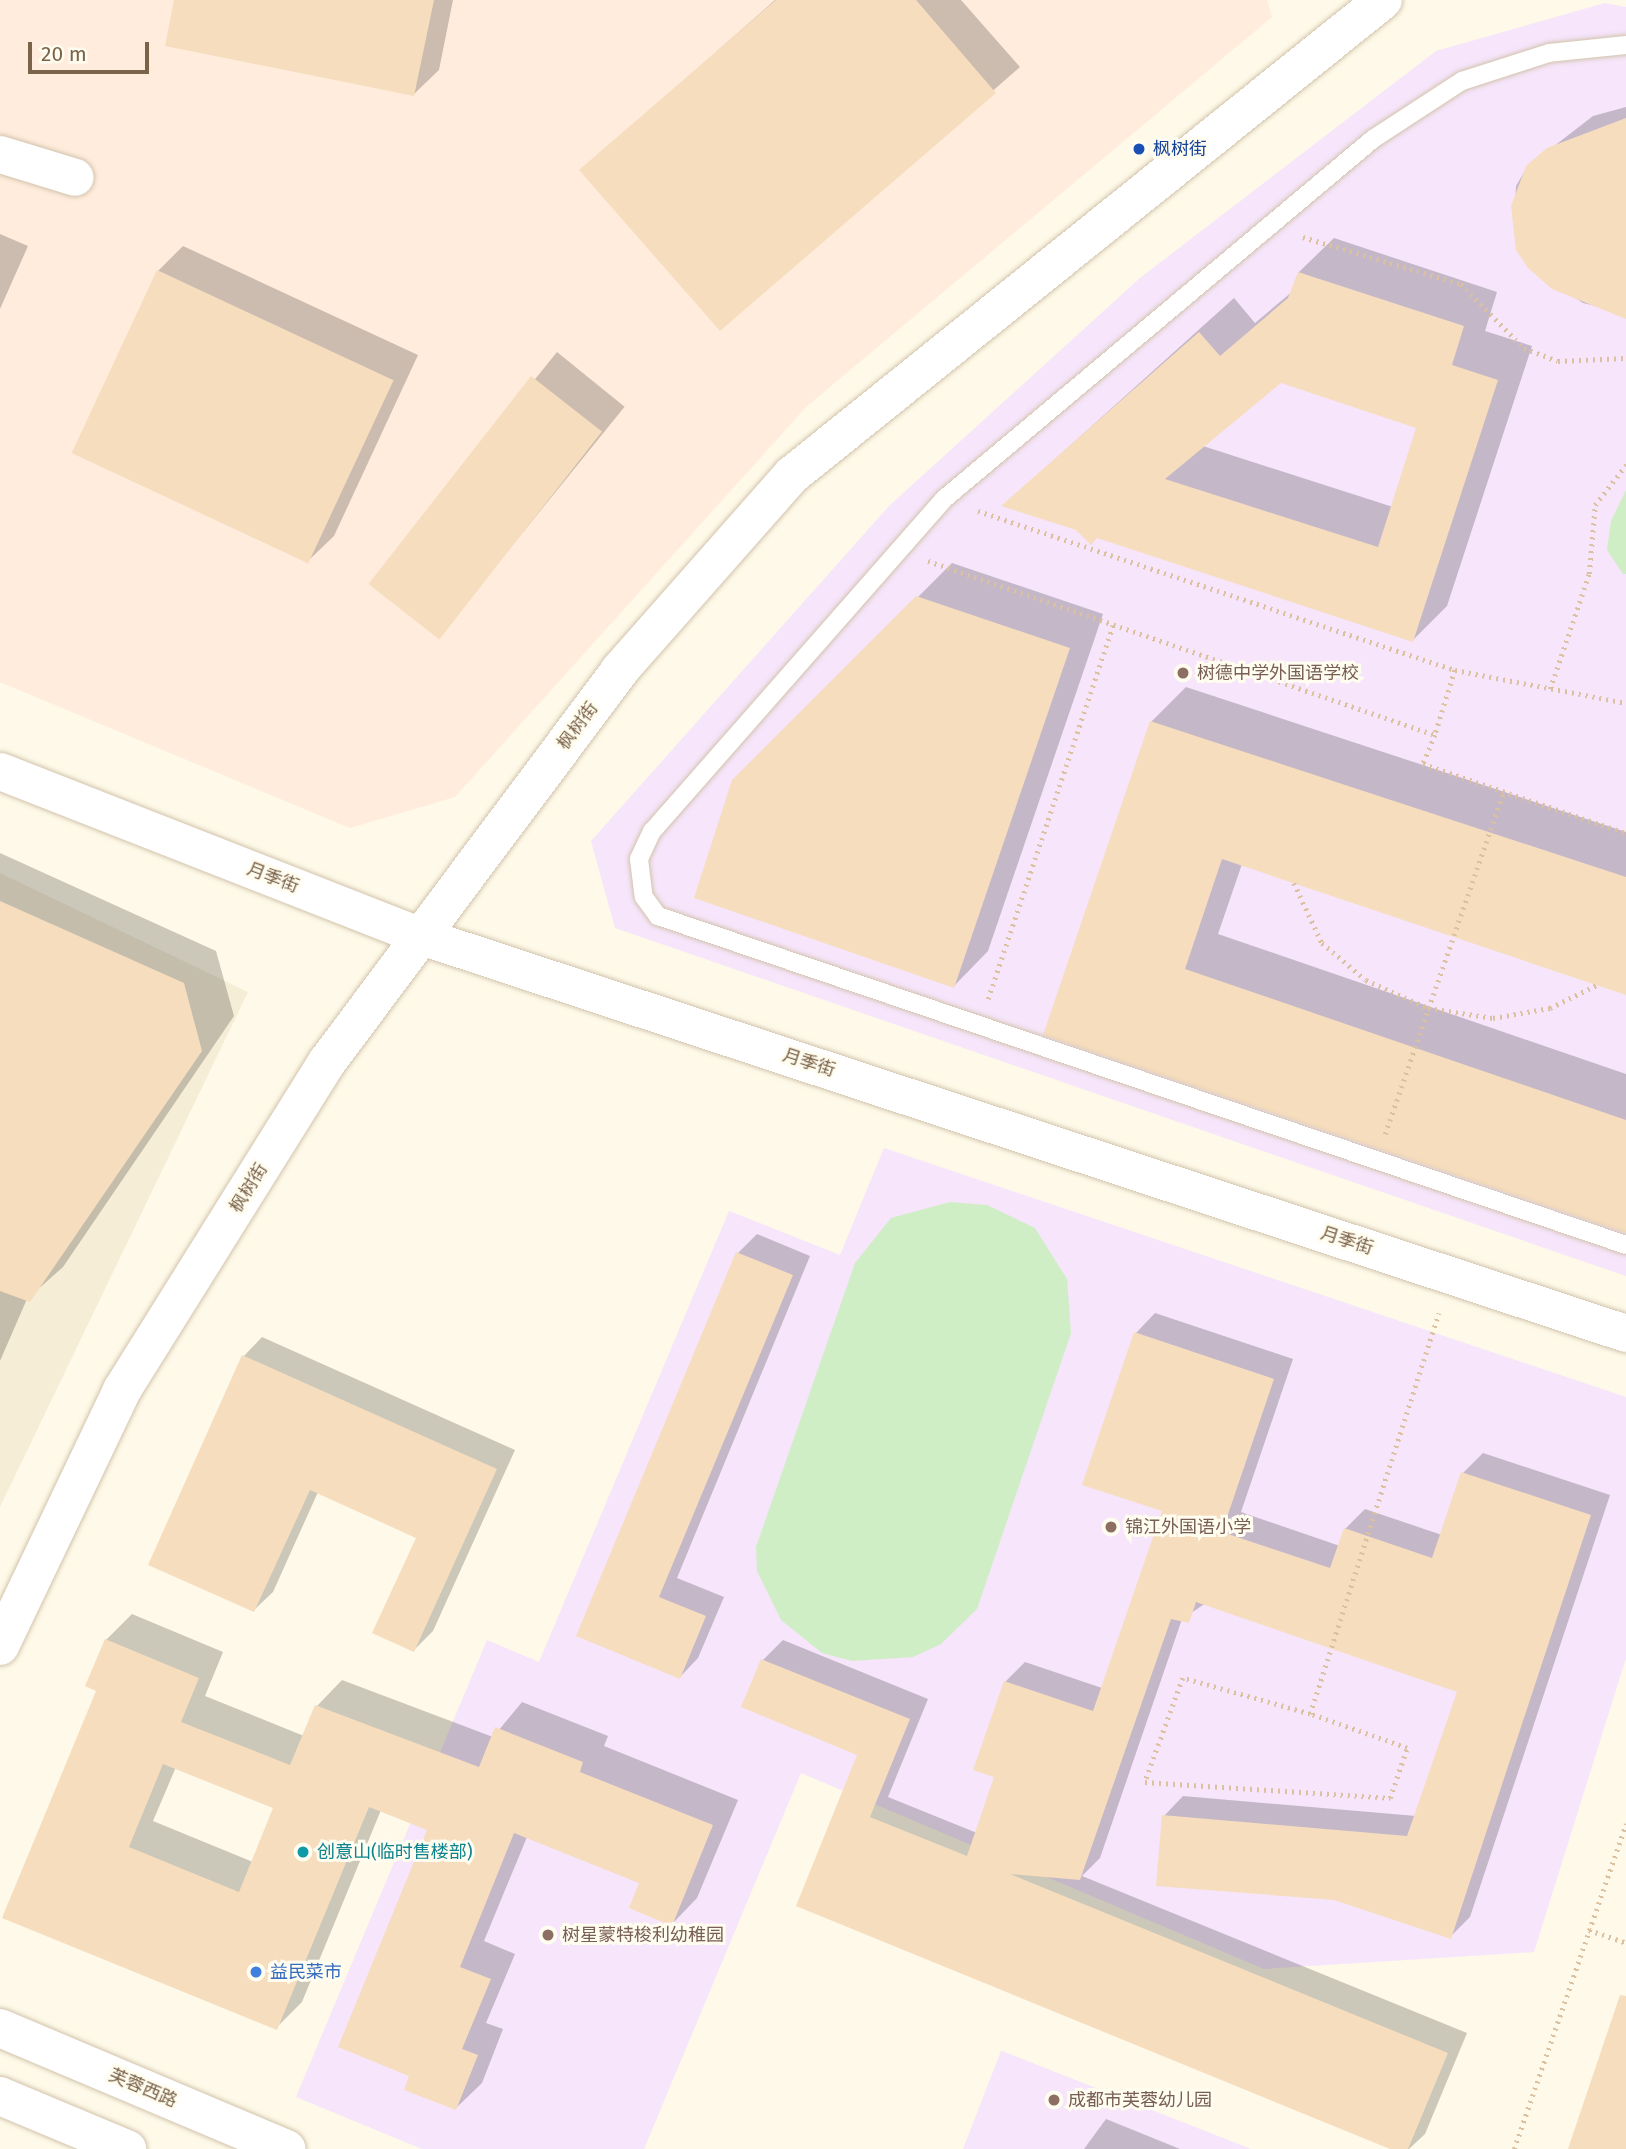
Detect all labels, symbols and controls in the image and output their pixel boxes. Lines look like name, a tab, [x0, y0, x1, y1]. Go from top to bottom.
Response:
scale bar	[32, 28, 152, 72]
text: 20 m	[41, 41, 87, 67]
place label: 枫树街	[1153, 138, 1207, 160]
marker: 枫树街	[1131, 141, 1147, 157]
place label: 树德中学外国语学校	[1197, 662, 1359, 684]
marker: 树德中学外国语学校	[1175, 665, 1191, 681]
street label: 枫树街	[553, 698, 603, 754]
street label: 月季街	[244, 858, 302, 898]
street label: 月季街	[780, 1044, 838, 1082]
street label: 枫树街	[226, 1159, 272, 1217]
street label: 月季街	[1318, 1222, 1376, 1260]
place label: 锦江外国语小学	[1125, 1516, 1251, 1538]
marker: 锦江外国语小学	[1103, 1519, 1119, 1535]
place label: 创意山(临时售楼部)	[317, 1841, 473, 1863]
marker: 创意山(临时售楼部)	[295, 1844, 311, 1860]
place label: 树星蒙特梭利幼稚园	[562, 1924, 724, 1946]
marker: 树星蒙特梭利幼稚园	[540, 1927, 556, 1943]
place label: 益民菜市	[270, 1961, 342, 1983]
marker: 益民菜市	[248, 1964, 264, 1980]
street label: 芙蓉西路	[106, 2064, 180, 2112]
place label: 成都市芙蓉幼儿园	[1068, 2089, 1212, 2111]
marker: 成都市芙蓉幼儿园	[1046, 2092, 1062, 2108]

